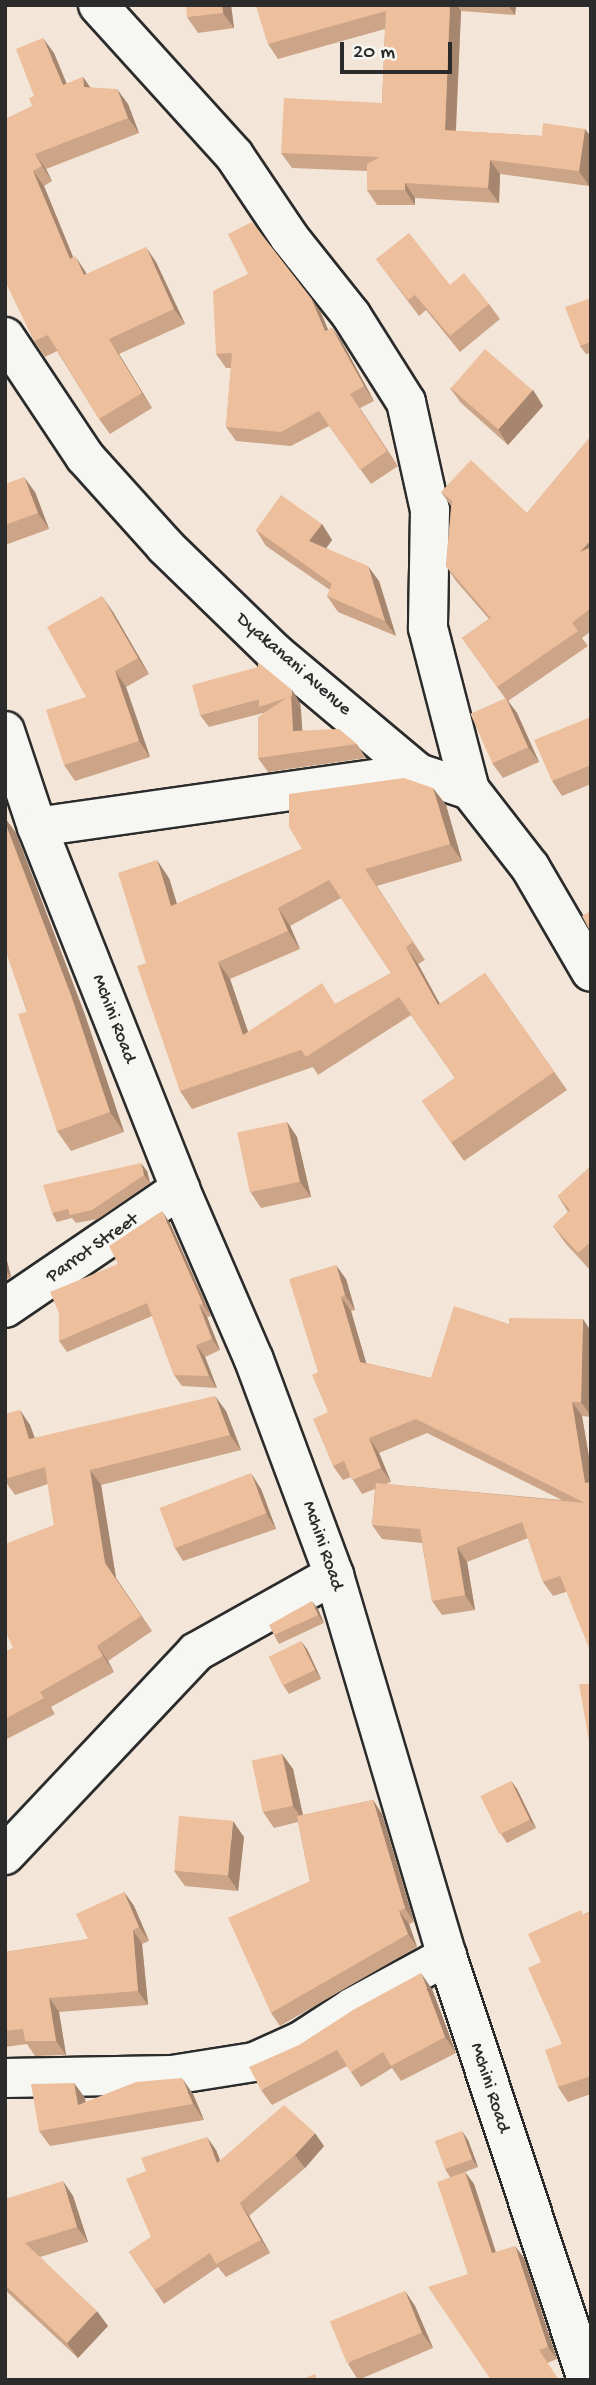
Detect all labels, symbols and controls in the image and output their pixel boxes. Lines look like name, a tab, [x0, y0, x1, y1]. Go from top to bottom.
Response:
scale bar	[344, 28, 456, 72]
text: 20 m	[353, 41, 395, 66]
street label: Dyakanani Avenue	[231, 609, 355, 721]
street label: Mchini Road	[86, 971, 140, 1067]
street label: Parrot Street	[43, 1209, 143, 1289]
street label: Mchini Road	[296, 1498, 348, 1594]
street label: Mchini Road	[464, 2040, 514, 2136]

